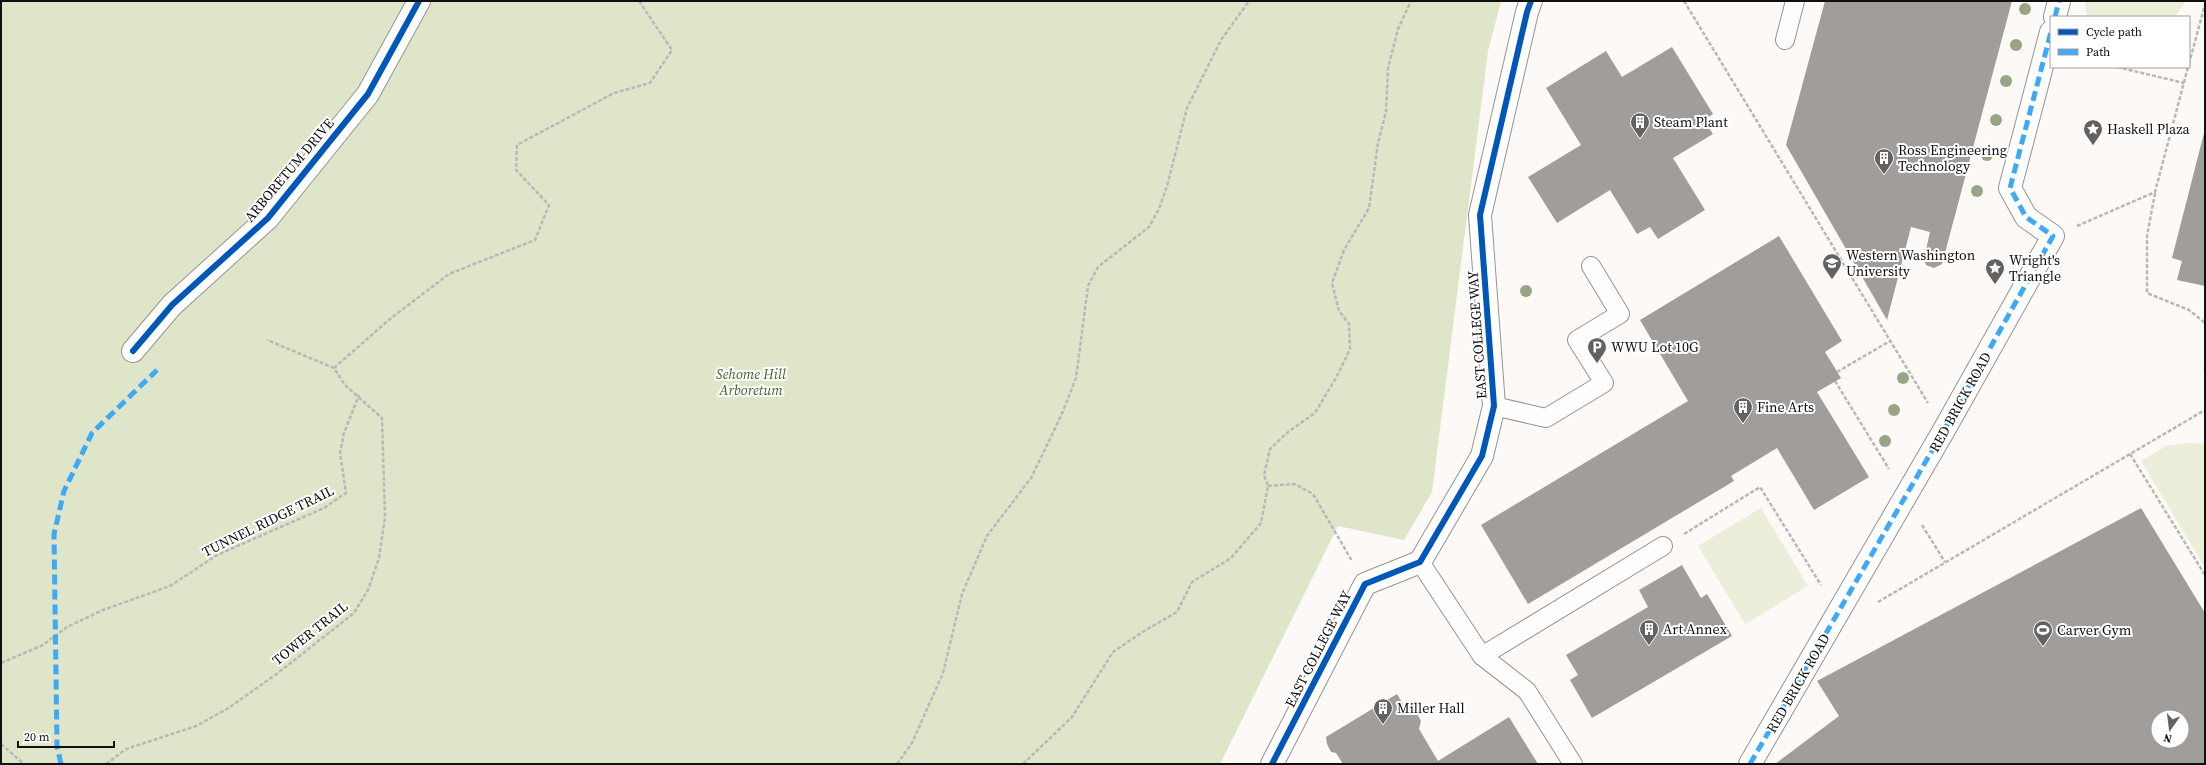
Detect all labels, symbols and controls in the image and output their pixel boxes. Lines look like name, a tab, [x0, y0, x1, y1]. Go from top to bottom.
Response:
legend	[2050, 16, 2190, 68]
text: Cycle path	[2086, 24, 2142, 40]
text: Path	[2086, 44, 2110, 60]
building icon: Steam Plant	[1629, 111, 1651, 139]
place label: Steam Plant	[1654, 112, 1728, 132]
street label: ARBORETUM DRIVE	[240, 114, 338, 226]
place icon: Haskell Plaza	[2082, 118, 2104, 146]
place label: Haskell Plaza	[2107, 119, 2191, 139]
place label: Ross Engineering Technology	[1898, 140, 2007, 176]
building icon: Ross Engineering Technology	[1873, 147, 1895, 175]
place label: Western Washington University	[1846, 245, 1976, 281]
place label: Wright's Triangle	[2009, 250, 2061, 286]
school or university icon: Western Washington University	[1821, 252, 1843, 280]
place icon: Wright's Triangle	[1984, 257, 2006, 285]
street label: EAST COLLEGE WAY	[1463, 270, 1491, 400]
parking icon: WWU Lot 10G	[1586, 336, 1608, 364]
place label: WWU Lot 10G	[1611, 337, 1699, 357]
street label: RED BRICK ROAD	[1924, 348, 1996, 456]
park label: Sehome Hill Arboretum	[716, 364, 786, 400]
building icon: Fine Arts	[1732, 396, 1754, 424]
place label: Fine Arts	[1757, 397, 1814, 417]
street label: TUNNEL RIDGE TRAIL	[199, 480, 337, 562]
street label: EAST COLLEGE WAY	[1280, 587, 1356, 711]
street label: TOWER TRAIL	[268, 596, 352, 670]
building icon: Art Annex	[1638, 618, 1660, 646]
place label: Art Annex	[1663, 619, 1728, 639]
sports icon: Carver Gym	[2032, 619, 2054, 647]
place label: Carver Gym	[2057, 620, 2132, 640]
street label: RED BRICK ROAD	[1761, 629, 1835, 736]
building icon: Miller Hall	[1372, 697, 1394, 725]
place label: Miller Hall	[1397, 698, 1465, 718]
north arrow	[2150, 709, 2190, 749]
scale bar	[18, 723, 114, 749]
text: 20 m	[24, 729, 50, 745]
text: N	[2162, 730, 2173, 746]

